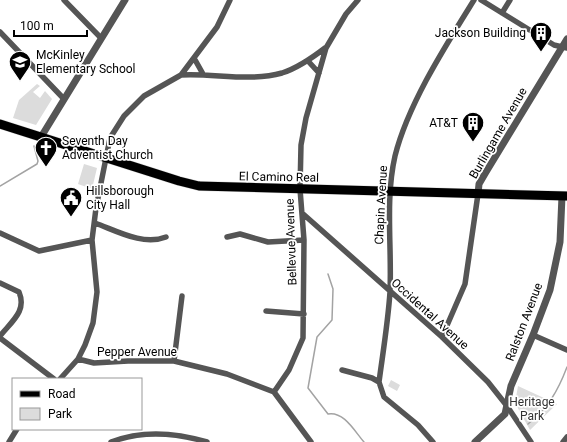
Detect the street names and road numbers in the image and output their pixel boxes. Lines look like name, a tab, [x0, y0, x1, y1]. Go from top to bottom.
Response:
street label: Burlingame Avenue	[466, 85, 530, 181]
street label: Chapin Avenue	[372, 165, 390, 245]
street label: El Camino Real	[239, 169, 319, 185]
street label: Bellevue Avenue	[282, 198, 300, 286]
street label: Occidental Avenue	[388, 276, 472, 352]
street label: Ralston Avenue	[503, 281, 545, 363]
street label: Pepper Avenue	[97, 345, 177, 359]

